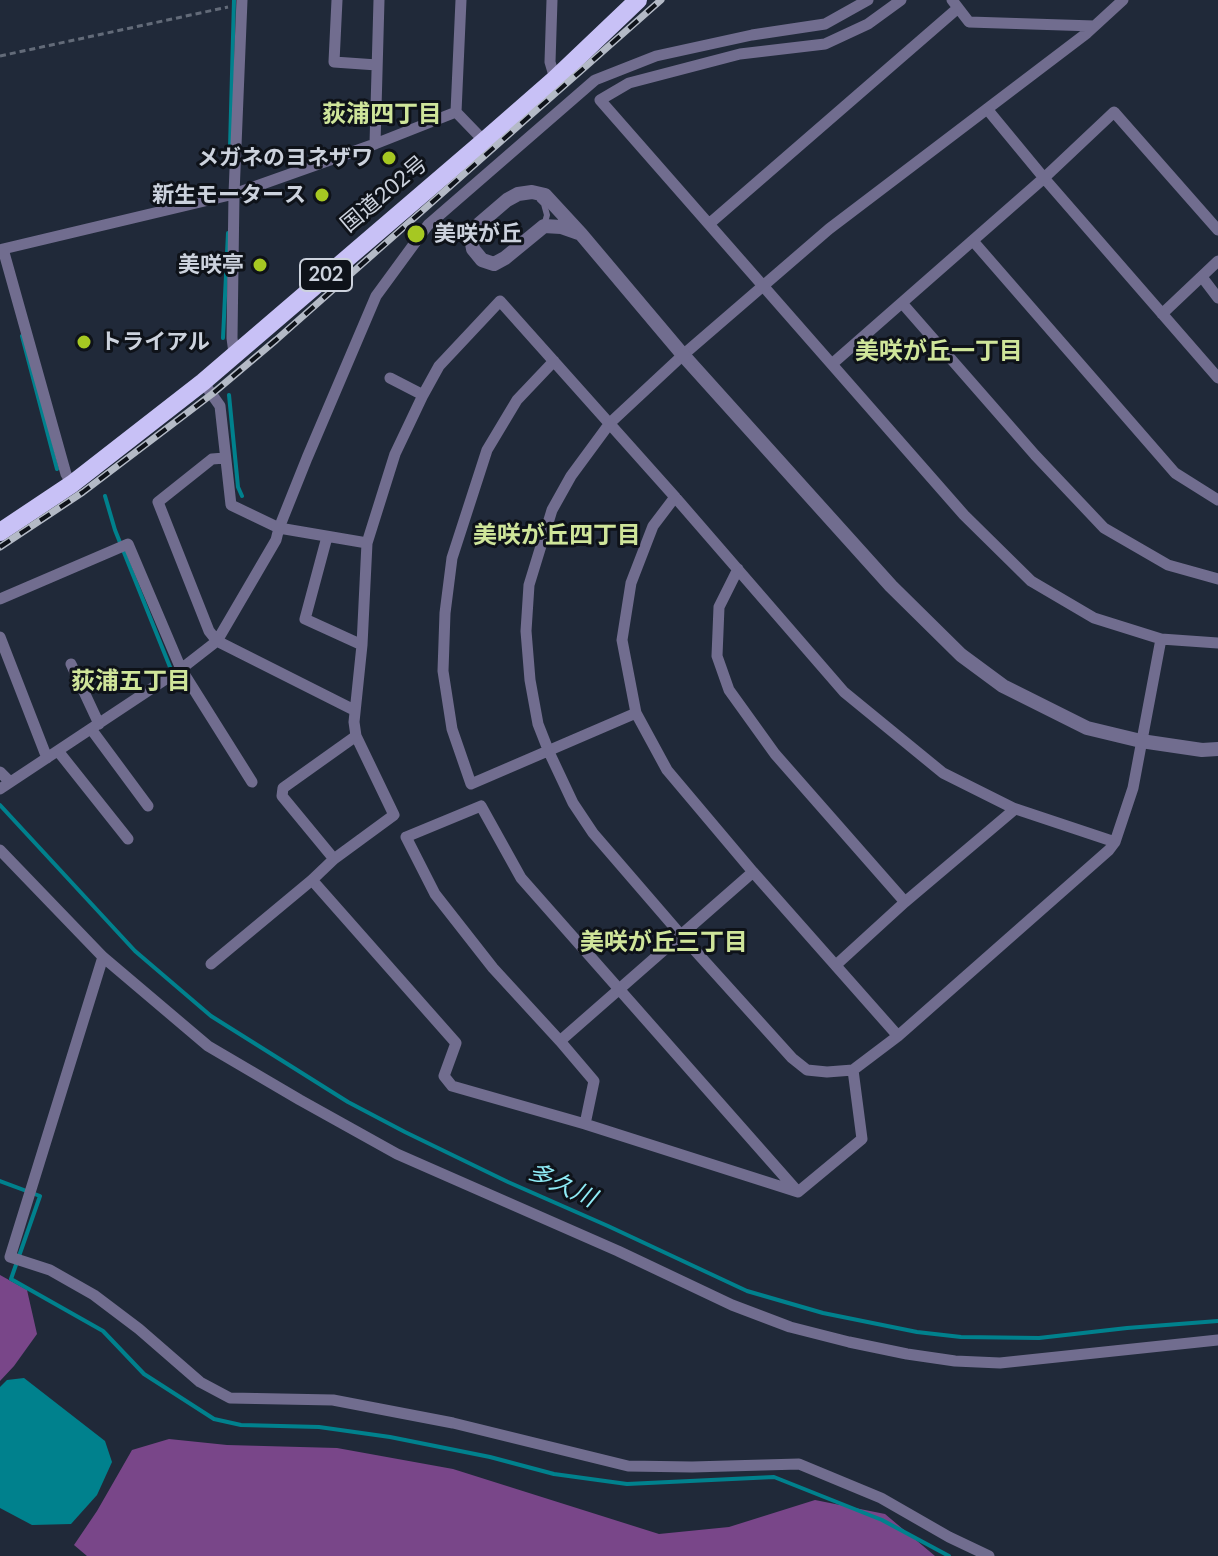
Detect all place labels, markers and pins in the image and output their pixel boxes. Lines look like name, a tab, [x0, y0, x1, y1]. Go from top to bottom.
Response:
place label: メガネのヨネザワ	[197, 145, 373, 171]
marker: メガネのヨネザワ	[380, 149, 398, 167]
place label: 新生モータース	[152, 182, 306, 208]
marker: 新生モータース	[313, 186, 331, 204]
place label: 美咲が丘	[434, 221, 522, 247]
marker: 美咲が丘	[405, 223, 427, 245]
place label: 美咲亭	[178, 252, 244, 278]
marker: 美咲亭	[251, 256, 269, 274]
place label: トライアル	[100, 329, 210, 355]
marker: トライアル	[75, 333, 93, 351]

